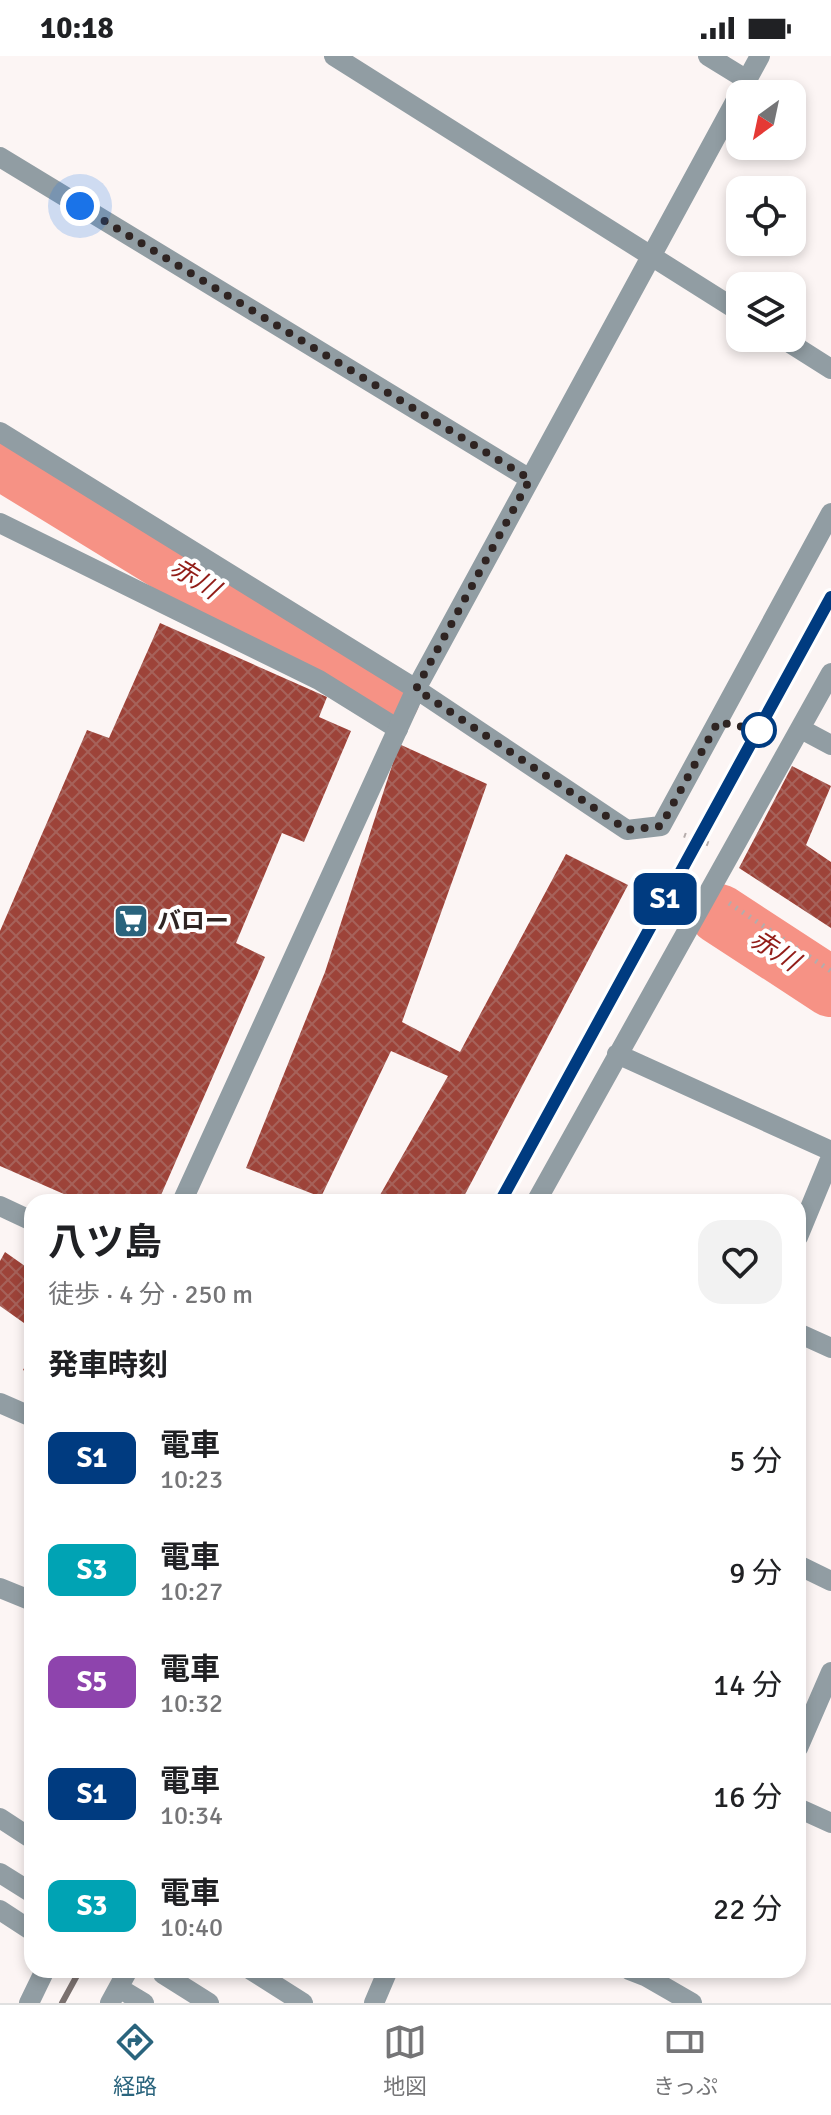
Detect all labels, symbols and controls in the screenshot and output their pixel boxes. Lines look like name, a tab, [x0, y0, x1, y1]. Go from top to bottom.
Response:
text: 10:18	[40, 10, 114, 47]
north arrow	[726, 80, 806, 160]
map controls	[726, 80, 806, 352]
button: locate	[726, 176, 806, 256]
your location	[60, 186, 100, 226]
button: layers	[726, 272, 806, 352]
water label: 赤川	[164, 551, 228, 608]
unlabelled marker	[742, 713, 776, 747]
line badge: S1	[629, 873, 701, 925]
text: S1	[650, 882, 680, 916]
supermarket icon: バロー	[112, 902, 150, 940]
place label: バロー	[157, 906, 229, 936]
water label: 赤川	[744, 923, 807, 980]
text: 八ツ島	[48, 1219, 162, 1266]
button: heart	[698, 1220, 782, 1304]
text: 徒歩 · 4 分 · 250 m	[48, 1279, 253, 1311]
text: 発車時刻	[48, 1347, 168, 1384]
text: 電車	[160, 1427, 220, 1464]
text: S1	[77, 1441, 107, 1475]
text: 5 分	[729, 1443, 782, 1480]
text: 10:23	[160, 1464, 223, 1496]
text: 電車	[160, 1539, 220, 1576]
text: S3	[77, 1553, 107, 1587]
text: 9 分	[729, 1555, 782, 1592]
text: 10:27	[160, 1576, 223, 1608]
text: 電車	[160, 1651, 220, 1688]
text: S5	[77, 1665, 107, 1699]
text: 14 分	[713, 1667, 782, 1704]
text: 10:32	[160, 1688, 223, 1720]
text: 電車	[160, 1763, 220, 1800]
text: S1	[77, 1777, 107, 1811]
text: 16 分	[713, 1779, 782, 1816]
text: 10:34	[160, 1800, 223, 1832]
text: 電車	[160, 1875, 220, 1912]
text: S3	[77, 1889, 107, 1923]
text: 22 分	[713, 1891, 782, 1928]
text: 10:40	[160, 1912, 223, 1944]
tab: 経路	[113, 2020, 157, 2100]
tab: 地図	[383, 2020, 427, 2100]
tab: きっぷ	[653, 2020, 718, 2100]

